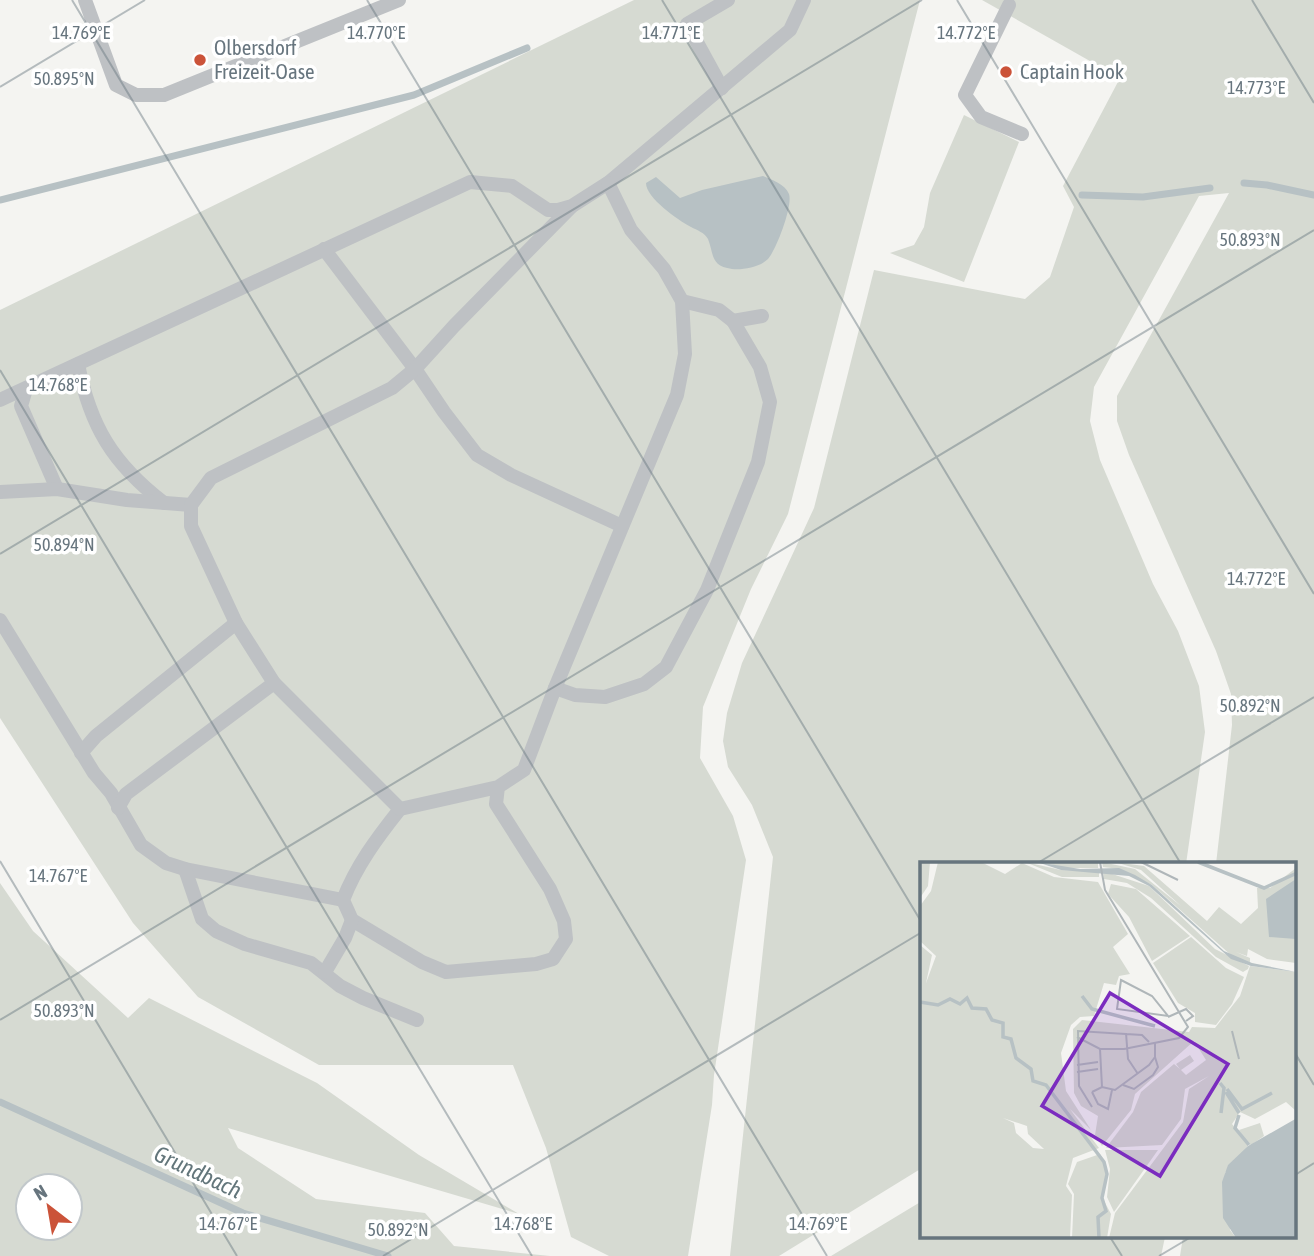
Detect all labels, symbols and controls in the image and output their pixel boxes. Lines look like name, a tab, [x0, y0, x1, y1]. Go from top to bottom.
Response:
text: 14.769°E	[52, 22, 110, 43]
text: 14.770°E	[347, 22, 405, 43]
text: 14.771°E	[642, 22, 700, 43]
text: 14.772°E	[937, 22, 995, 43]
place label: Olbersdorf Freizeit-Oase	[214, 35, 315, 83]
marker: Olbersdorf Freizeit-Oase	[192, 52, 208, 68]
place label: Captain Hook	[1020, 59, 1124, 83]
marker: Captain Hook	[998, 64, 1014, 80]
text: 50.895°N	[33, 68, 95, 89]
text: 14.773°E	[1227, 77, 1285, 98]
text: 50.893°N	[1219, 229, 1281, 250]
text: 14.768°E	[29, 374, 87, 395]
text: 50.894°N	[33, 534, 95, 555]
text: 14.772°E	[1227, 568, 1285, 589]
text: 50.892°N	[1219, 695, 1281, 716]
inset map	[920, 862, 1296, 1238]
text: 14.767°E	[29, 865, 87, 886]
text: 50.893°N	[33, 1000, 95, 1021]
water label: Grundbach	[150, 1140, 246, 1204]
north arrow	[14, 1172, 84, 1242]
text: N	[30, 1180, 51, 1205]
text: 14.767°E	[199, 1213, 257, 1234]
text: 14.768°E	[494, 1213, 552, 1234]
text: 14.769°E	[789, 1213, 847, 1234]
text: 50.892°N	[367, 1219, 429, 1240]

